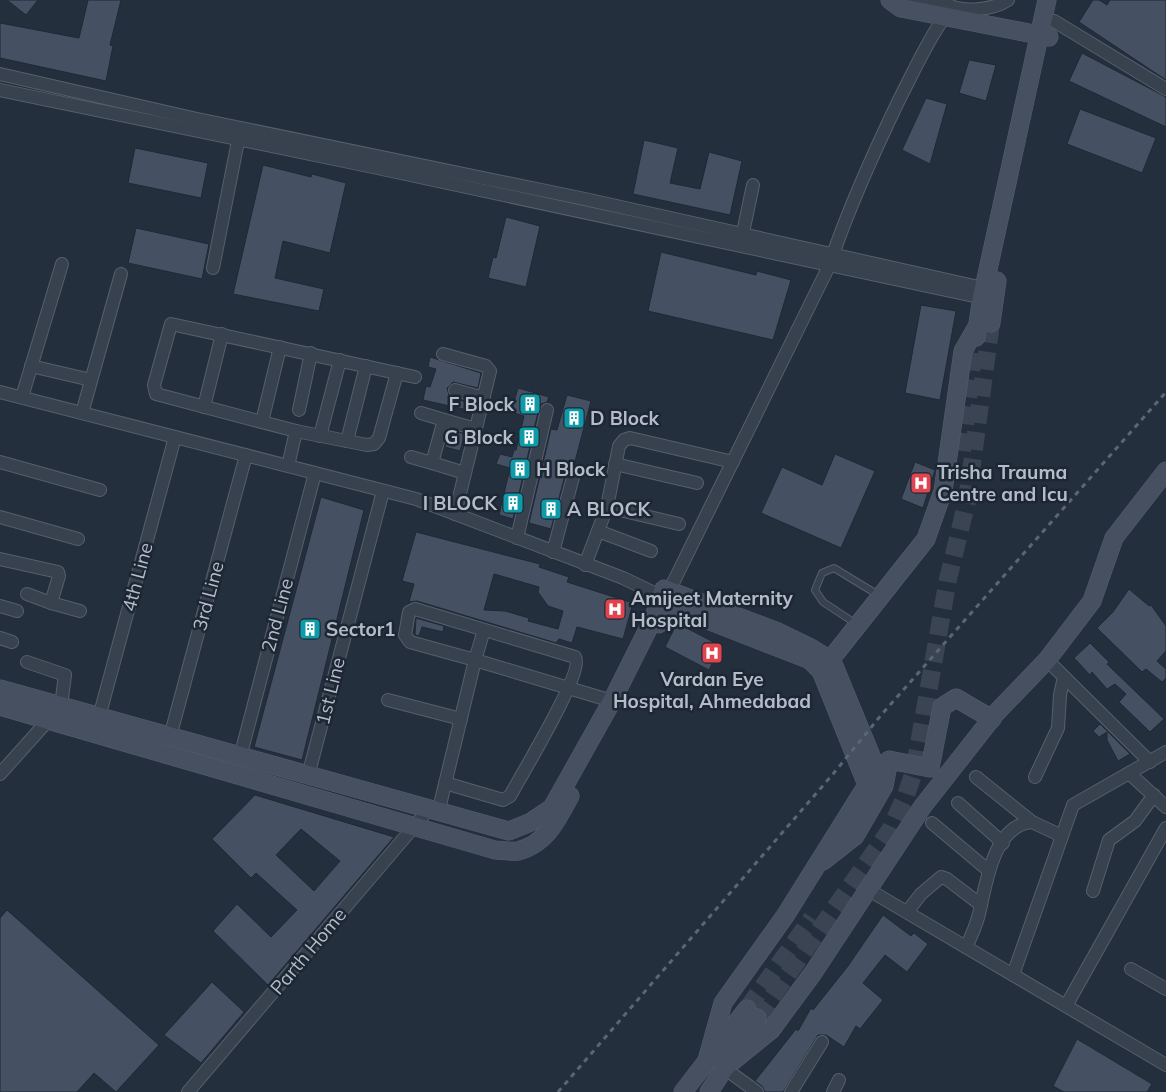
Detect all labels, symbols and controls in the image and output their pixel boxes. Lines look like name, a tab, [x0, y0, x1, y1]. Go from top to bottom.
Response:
place label: F Block	[449, 392, 514, 416]
building icon: F Block	[518, 392, 542, 416]
building icon: D Block	[562, 406, 586, 430]
place label: D Block	[590, 406, 660, 430]
place label: G Block	[444, 425, 514, 449]
building icon: G Block	[517, 425, 541, 449]
building icon: H Block	[508, 457, 532, 481]
place label: H Block	[536, 457, 606, 481]
place label: Trisha Trauma Centre and Icu	[937, 460, 1068, 506]
hospital icon: Trisha Trauma Centre and Icu	[909, 471, 933, 495]
place label: I BLOCK	[423, 491, 498, 515]
building icon: I BLOCK	[501, 491, 525, 515]
building icon: A BLOCK	[539, 497, 563, 521]
place label: A BLOCK	[567, 497, 651, 521]
street label: 4th Line	[116, 540, 158, 614]
street label: 3rd Line	[187, 559, 229, 633]
street label: 2nd Line	[256, 576, 298, 654]
place label: Amijeet Maternity Hospital	[631, 586, 794, 632]
hospital icon: Amijeet Maternity Hospital	[603, 597, 627, 621]
building icon: Sector1	[298, 617, 322, 641]
place label: Sector1	[326, 617, 396, 641]
hospital icon: Vardan Eye Hospital, Ahmedabad	[700, 641, 724, 665]
street label: 1st Line	[310, 655, 350, 727]
place label: Vardan Eye Hospital, Ahmedabad	[613, 667, 811, 713]
street label: Parth Home	[265, 903, 351, 999]

